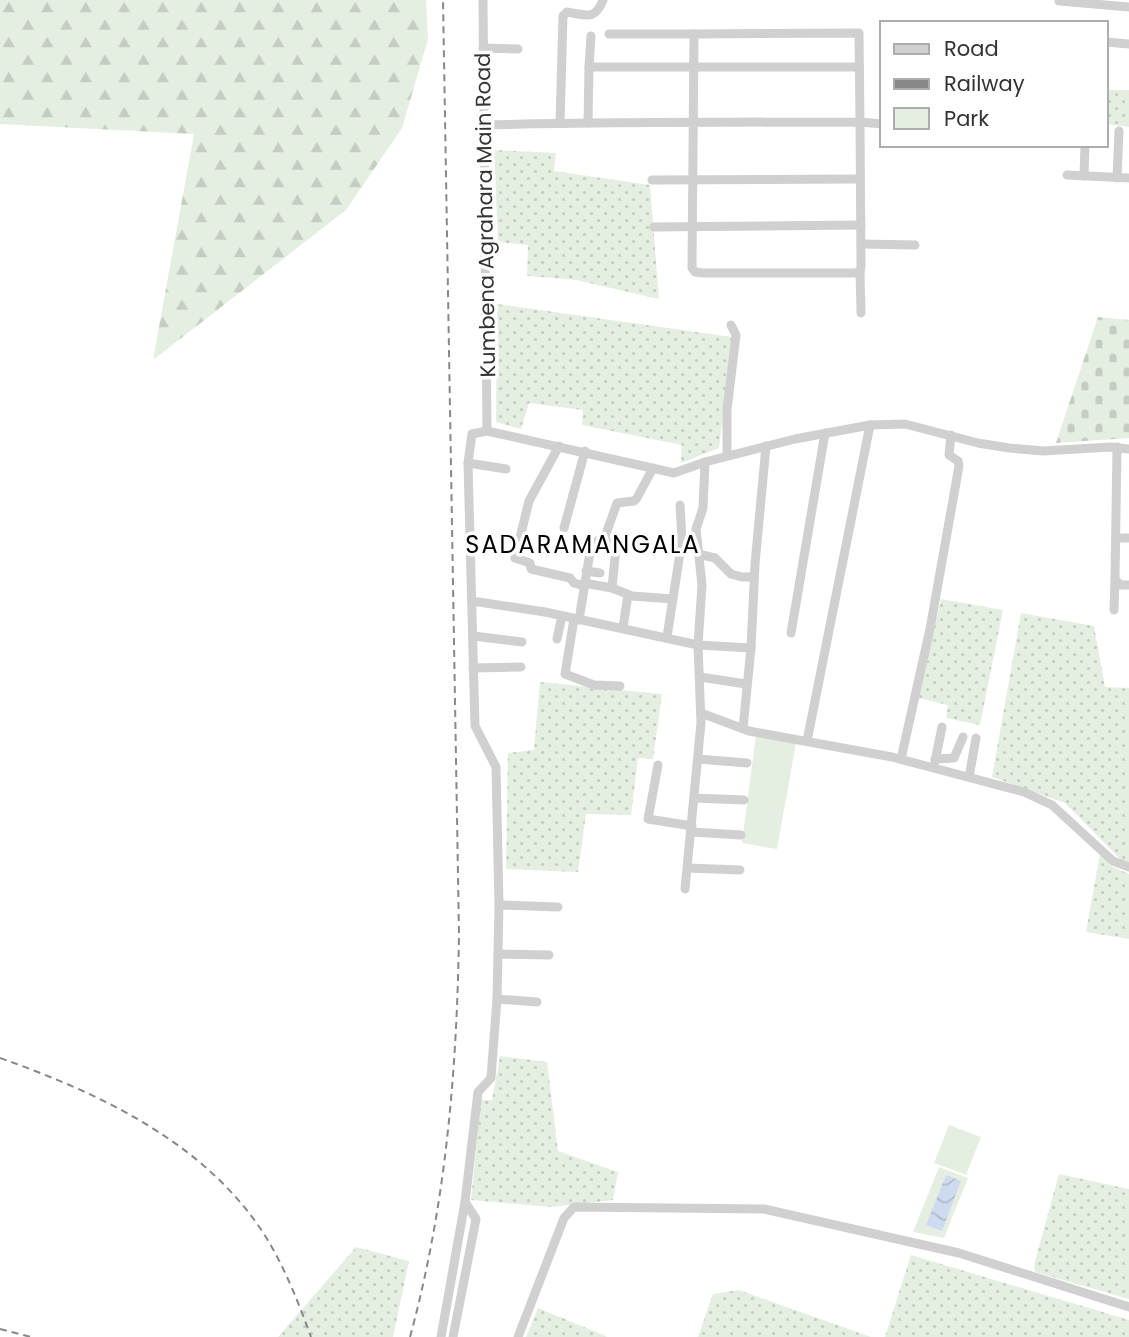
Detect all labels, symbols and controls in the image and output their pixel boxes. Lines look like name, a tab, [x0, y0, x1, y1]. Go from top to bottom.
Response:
legend	[880, 21, 1108, 147]
text: Road	[944, 34, 999, 63]
street label: Kumbena Agrahara Main Road	[468, 52, 502, 378]
text: Railway	[944, 69, 1025, 98]
text: Park	[944, 104, 989, 133]
district label: SADARAMANGALA	[465, 528, 701, 561]

